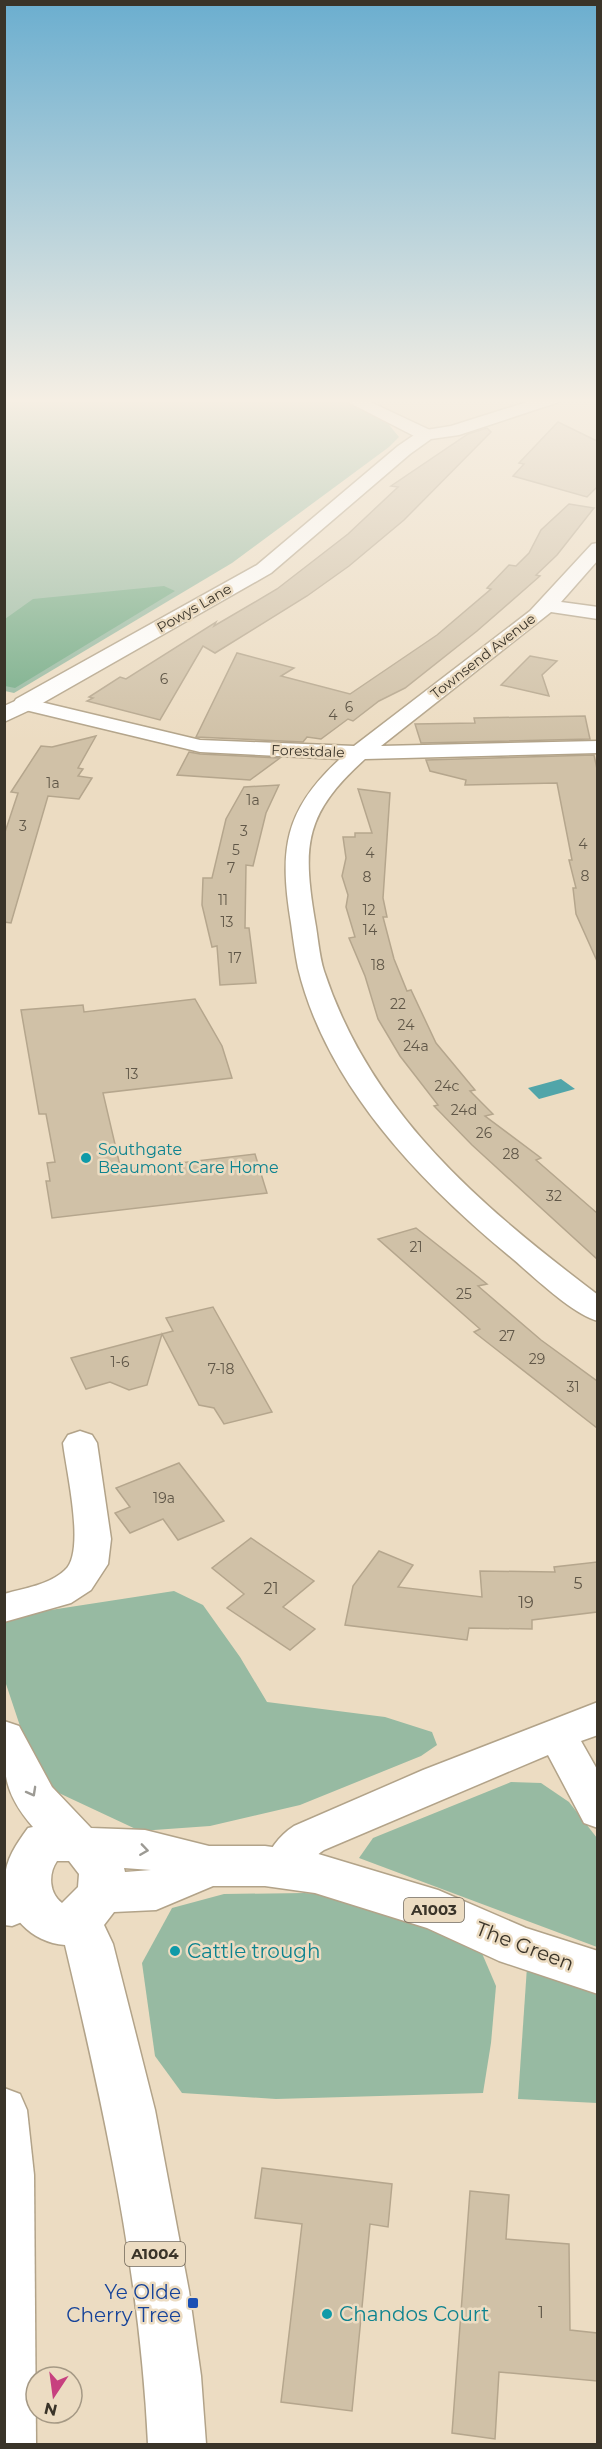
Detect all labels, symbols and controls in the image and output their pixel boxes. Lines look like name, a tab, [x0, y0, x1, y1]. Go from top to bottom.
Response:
street label: Powys Lane	[154, 579, 234, 637]
street label: Townsend Avenue	[427, 609, 539, 703]
house number: 6	[160, 670, 169, 688]
house number: 6	[345, 698, 354, 716]
house number: 4	[328, 706, 338, 724]
street label: Forestdale	[271, 741, 345, 761]
house number: 1a	[46, 774, 60, 792]
house number: 1a	[246, 791, 260, 809]
house number: 3	[19, 817, 27, 835]
house number: 3	[240, 822, 248, 840]
house number: 4	[578, 835, 588, 853]
house number: 5	[232, 841, 240, 859]
house number: 4	[365, 844, 375, 862]
house number: 7	[227, 859, 235, 877]
house number: 8	[581, 867, 590, 885]
house number: 8	[363, 868, 372, 886]
house number: 11	[218, 891, 228, 909]
house number: 12	[362, 901, 376, 919]
house number: 13	[221, 913, 234, 931]
house number: 14	[363, 921, 378, 939]
house number: 17	[228, 949, 242, 967]
house number: 18	[371, 956, 385, 974]
house number: 22	[390, 995, 406, 1013]
house number: 24	[398, 1016, 415, 1034]
house number: 24a	[403, 1037, 429, 1055]
house number: 13	[126, 1065, 139, 1083]
house number: 24c	[435, 1077, 460, 1095]
house number: 24d	[451, 1101, 477, 1119]
house number: 26	[476, 1124, 493, 1142]
place label: Southgate Beaumont Care Home	[98, 1140, 279, 1177]
house number: 28	[503, 1145, 520, 1163]
marker: Southgate Beaumont Care Home	[79, 1151, 93, 1165]
house number: 32	[546, 1187, 562, 1205]
house number: 21	[409, 1238, 423, 1256]
house number: 25	[456, 1285, 472, 1303]
house number: 27	[499, 1327, 515, 1345]
house number: 29	[529, 1350, 545, 1368]
house number: 1-6	[110, 1353, 130, 1371]
house number: 7-18	[208, 1360, 234, 1378]
house number: 31	[567, 1378, 579, 1396]
house number: 19a	[153, 1489, 175, 1507]
house number: 5	[573, 1574, 583, 1593]
house number: 21	[264, 1579, 278, 1598]
house number: 19	[518, 1593, 534, 1612]
one-way arrow	[25, 1786, 36, 1796]
one-way arrow	[140, 1844, 149, 1856]
road number: A1003	[404, 1898, 464, 1922]
street label: The Green	[473, 1916, 577, 1976]
place label: Cattle trough	[187, 1939, 321, 1963]
marker: Cattle trough	[168, 1944, 182, 1958]
road number: A1004	[125, 2242, 185, 2266]
place label: Ye Olde Cherry Tree	[66, 2280, 181, 2327]
marker: Ye Olde Cherry Tree	[186, 2296, 200, 2310]
place label: Chandos Court	[339, 2302, 489, 2326]
house number: 1	[538, 2303, 544, 2322]
marker: Chandos Court	[320, 2307, 334, 2321]
north arrow	[24, 2365, 84, 2425]
text: N	[42, 2398, 59, 2420]

